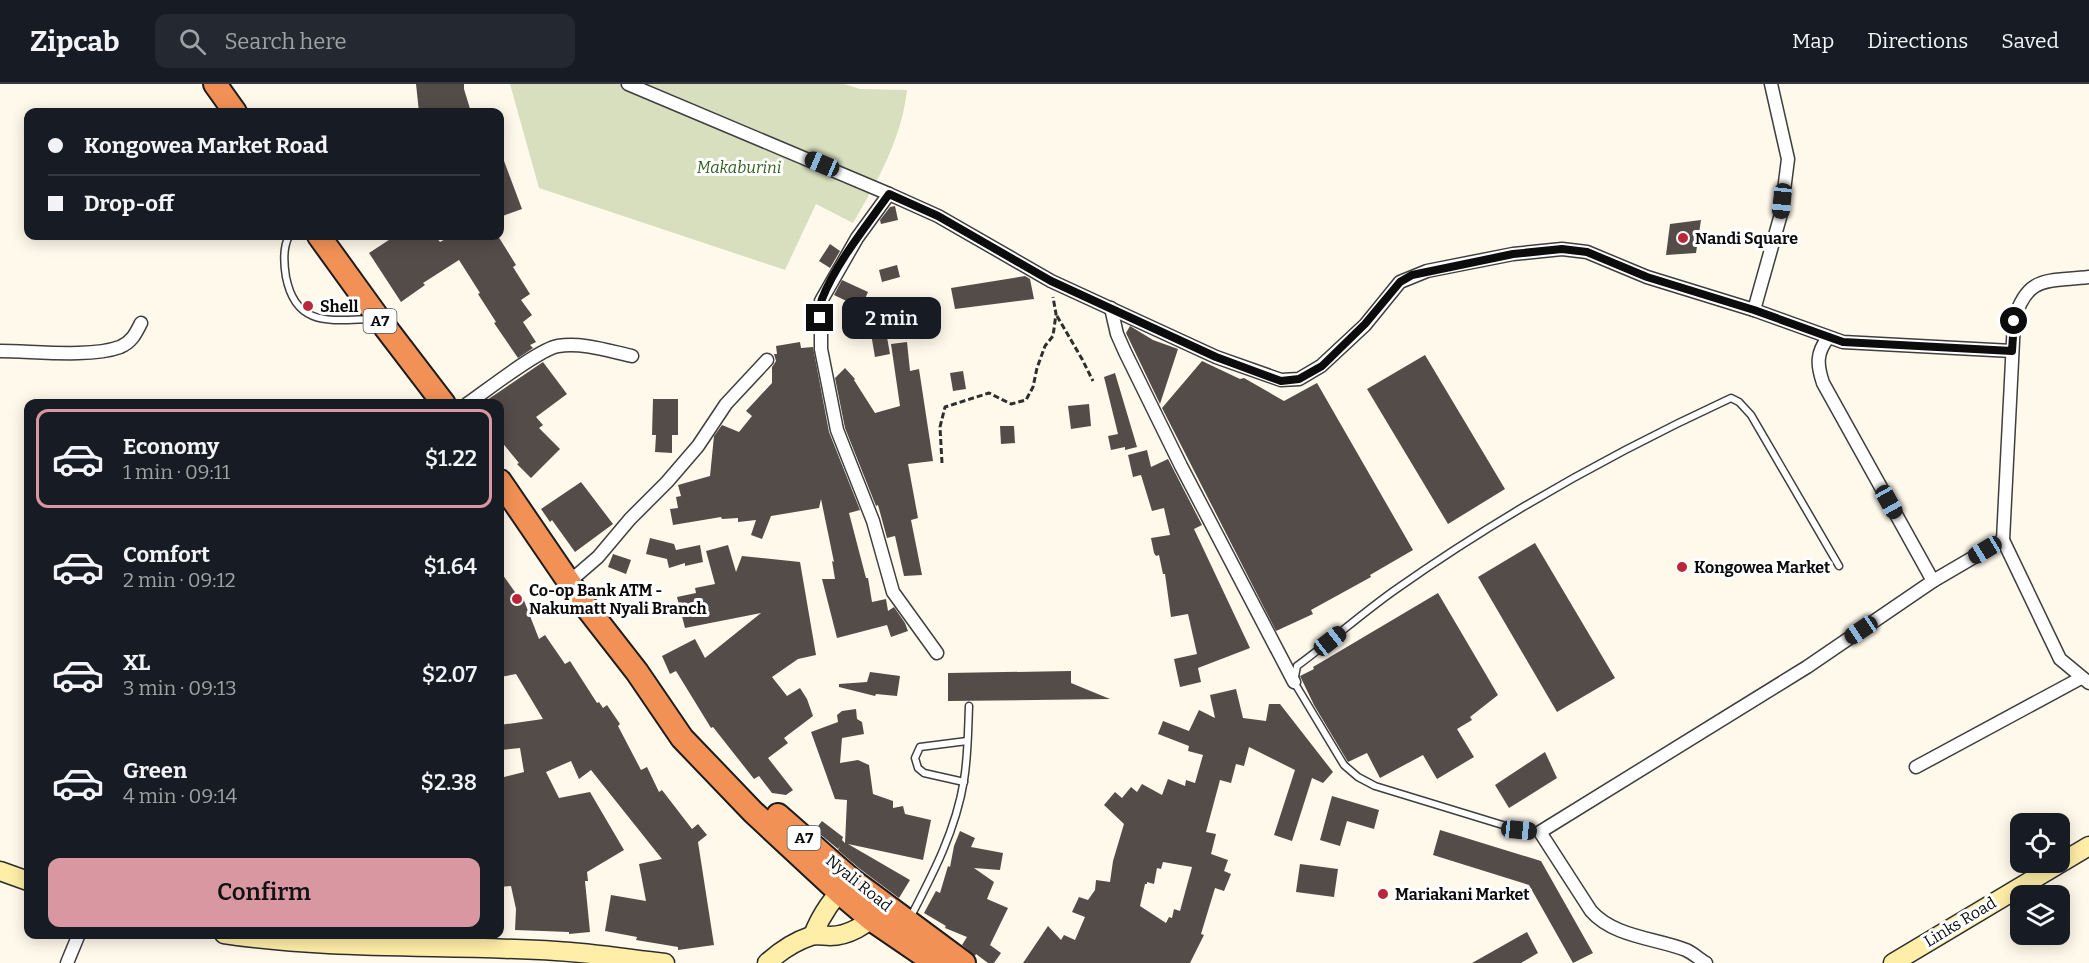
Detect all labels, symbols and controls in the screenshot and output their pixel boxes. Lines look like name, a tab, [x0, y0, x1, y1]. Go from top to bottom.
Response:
search box	[155, 14, 575, 68]
text: Zipcab	[30, 25, 119, 58]
icon: search	[176, 25, 209, 58]
text: Search here	[224, 28, 347, 55]
text: Map	[1792, 28, 1834, 54]
text: Directions	[1867, 28, 1968, 54]
text: Saved	[2001, 28, 2059, 54]
text: Kongowea Market Road	[84, 132, 328, 159]
car	[802, 149, 842, 179]
park label: Makaburini	[697, 158, 782, 177]
car	[1771, 182, 1793, 220]
text: Drop-off	[84, 190, 174, 217]
place label: Nandi Square	[1695, 229, 1798, 248]
marker: Nandi Square	[1676, 231, 1690, 245]
place label: Shell	[320, 297, 358, 316]
callout: 2 min	[841, 297, 940, 339]
marker: Shell	[301, 299, 315, 313]
route end	[806, 304, 833, 331]
text: 2 min	[865, 306, 918, 330]
route start	[2000, 307, 2027, 334]
road number: A7	[364, 309, 397, 333]
icon: car	[51, 432, 105, 486]
text: Economy	[123, 433, 219, 460]
text: $1.22	[425, 445, 477, 472]
text: 1 min · 09:11	[123, 460, 230, 484]
car	[1872, 482, 1906, 522]
car	[1965, 533, 2005, 567]
icon: car	[51, 540, 105, 594]
text: Comfort	[123, 541, 210, 568]
text: $1.64	[423, 553, 477, 580]
place label: Kongowea Market	[1694, 558, 1831, 577]
marker: Kongowea Market	[1675, 560, 1689, 574]
text: 2 min · 09:12	[123, 568, 236, 592]
place label: Co-op Bank ATM - Nakumatt Nyali Branch	[529, 581, 707, 618]
marker: Co-op Bank ATM - Nakumatt Nyali Branch	[510, 592, 524, 606]
car	[1841, 612, 1881, 648]
car	[1310, 623, 1350, 659]
icon: car	[51, 648, 105, 702]
text: XL	[123, 649, 150, 676]
text: $2.07	[422, 661, 477, 688]
text: 3 min · 09:13	[123, 676, 237, 700]
icon: car	[51, 756, 105, 810]
text: Green	[123, 757, 187, 784]
text: $2.38	[420, 769, 477, 796]
text: 4 min · 09:14	[123, 784, 237, 808]
map controls	[2010, 813, 2070, 945]
button: locate	[2010, 813, 2070, 873]
car	[1500, 819, 1538, 841]
road number: A7	[788, 826, 820, 850]
street label: Nyali Road	[822, 851, 896, 916]
button: Confirm	[48, 858, 480, 927]
place label: Mariakani Market	[1395, 885, 1530, 904]
button: layers	[2010, 885, 2070, 945]
marker: Mariakani Market	[1376, 887, 1390, 901]
street label: Links Road	[1921, 893, 2000, 951]

